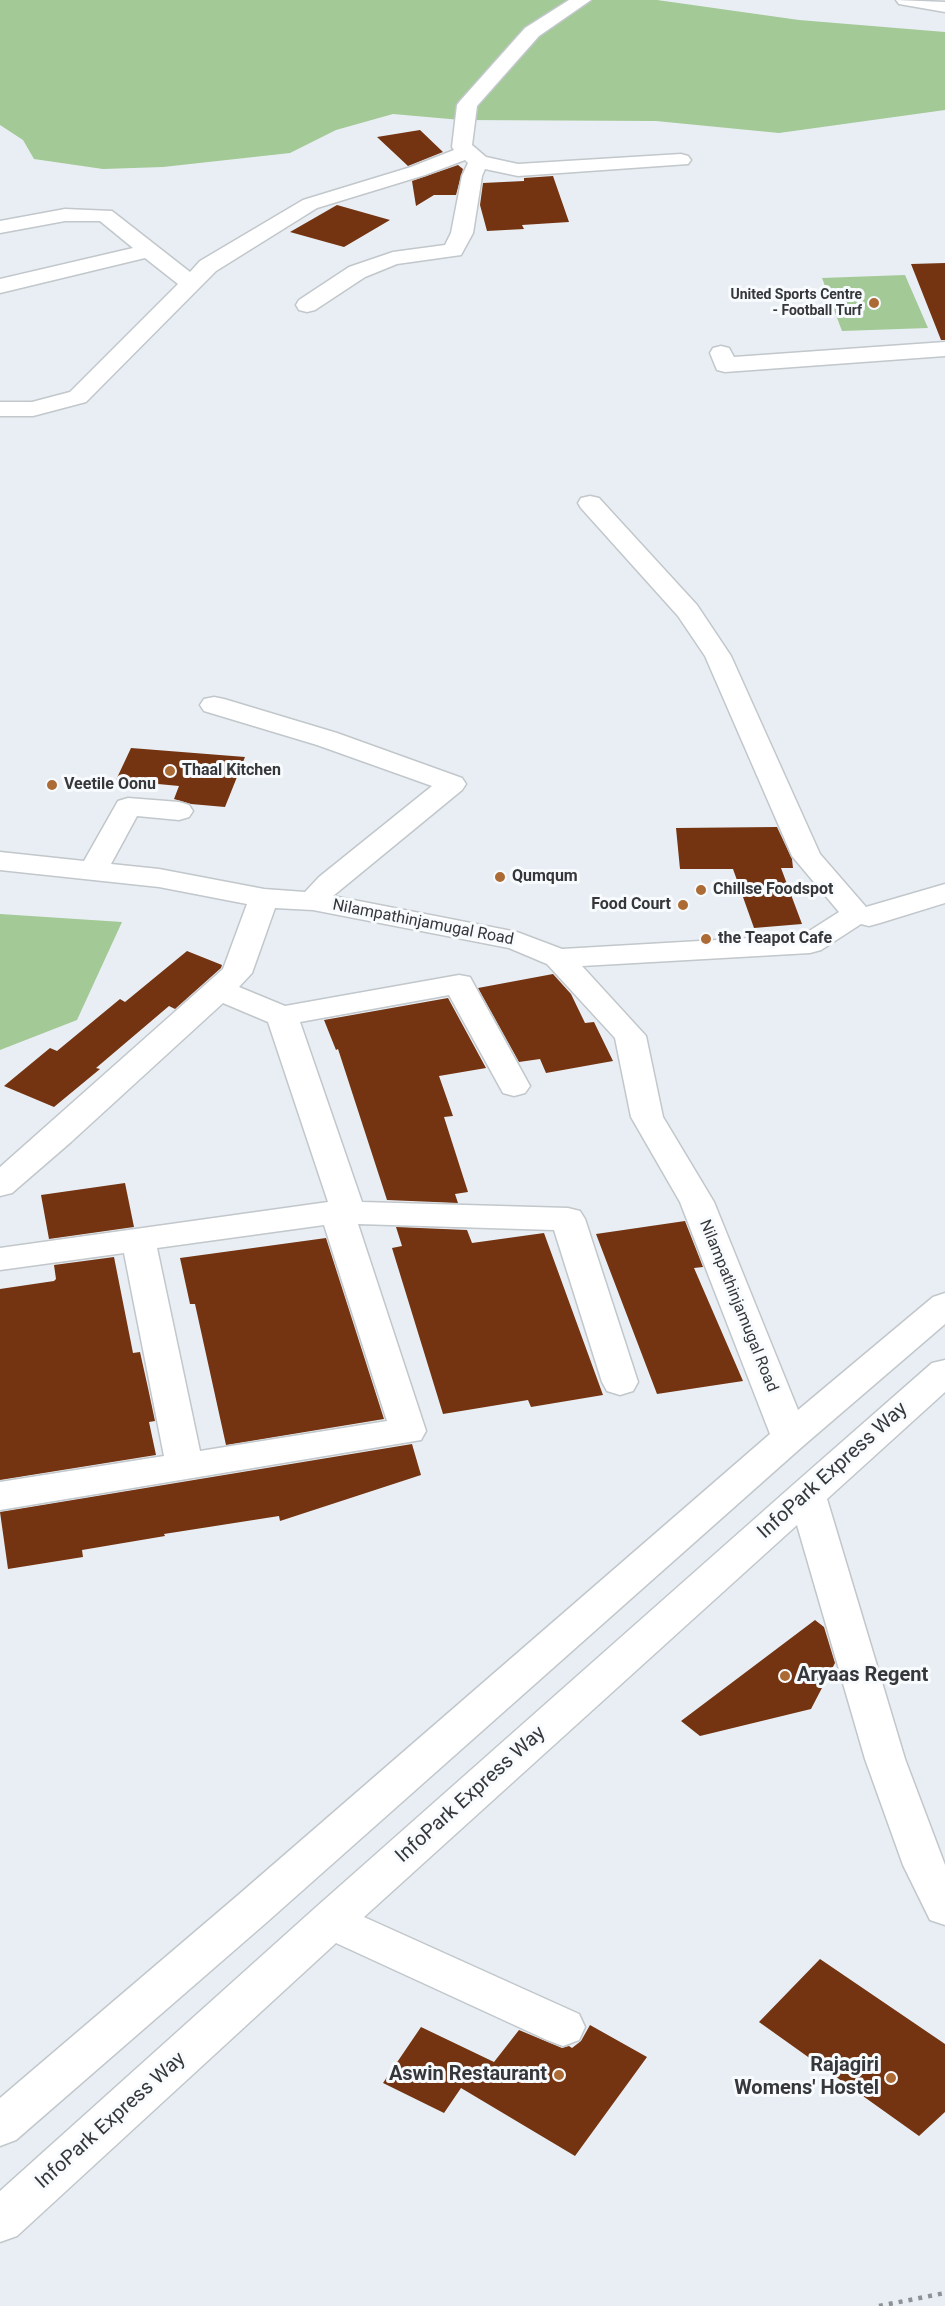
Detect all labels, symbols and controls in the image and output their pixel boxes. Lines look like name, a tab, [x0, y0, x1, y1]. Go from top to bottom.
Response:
place label: United Sports Centre - Football Turf	[730, 287, 862, 320]
marker: United Sports Centre - Football Turf	[867, 296, 881, 310]
place label: Thaal Kitchen	[182, 761, 281, 781]
marker: Thaal Kitchen	[163, 764, 177, 778]
place label: Veetile Oonu	[64, 775, 156, 795]
marker: Veetile Oonu	[45, 778, 59, 792]
place label: Qumqum	[512, 867, 578, 887]
marker: Qumqum	[493, 870, 507, 884]
place label: Chillse Foodspot	[713, 880, 833, 900]
marker: Chillse Foodspot	[694, 883, 708, 897]
place label: Food Court	[591, 895, 671, 915]
street label: Nilampathinjamugal Road	[331, 896, 515, 950]
marker: Food Court	[676, 898, 690, 912]
place label: the Teapot Cafe	[718, 929, 832, 949]
marker: the Teapot Cafe	[699, 932, 713, 946]
street label: Nilampathinjamugal Road	[695, 1217, 781, 1395]
street label: InfoPark Express Way	[753, 1397, 913, 1545]
place label: Aryaas Regent	[797, 1664, 928, 1688]
marker: Aryaas Regent	[778, 1669, 792, 1683]
street label: InfoPark Express Way	[391, 1721, 551, 1869]
street label: InfoPark Express Way	[31, 2047, 191, 2195]
place label: Rajagiri Womens' Hostel	[734, 2054, 879, 2101]
place label: Aswin Restaurant	[389, 2063, 547, 2087]
marker: Aswin Restaurant	[552, 2068, 566, 2082]
marker: Rajagiri Womens' Hostel	[884, 2071, 898, 2085]

